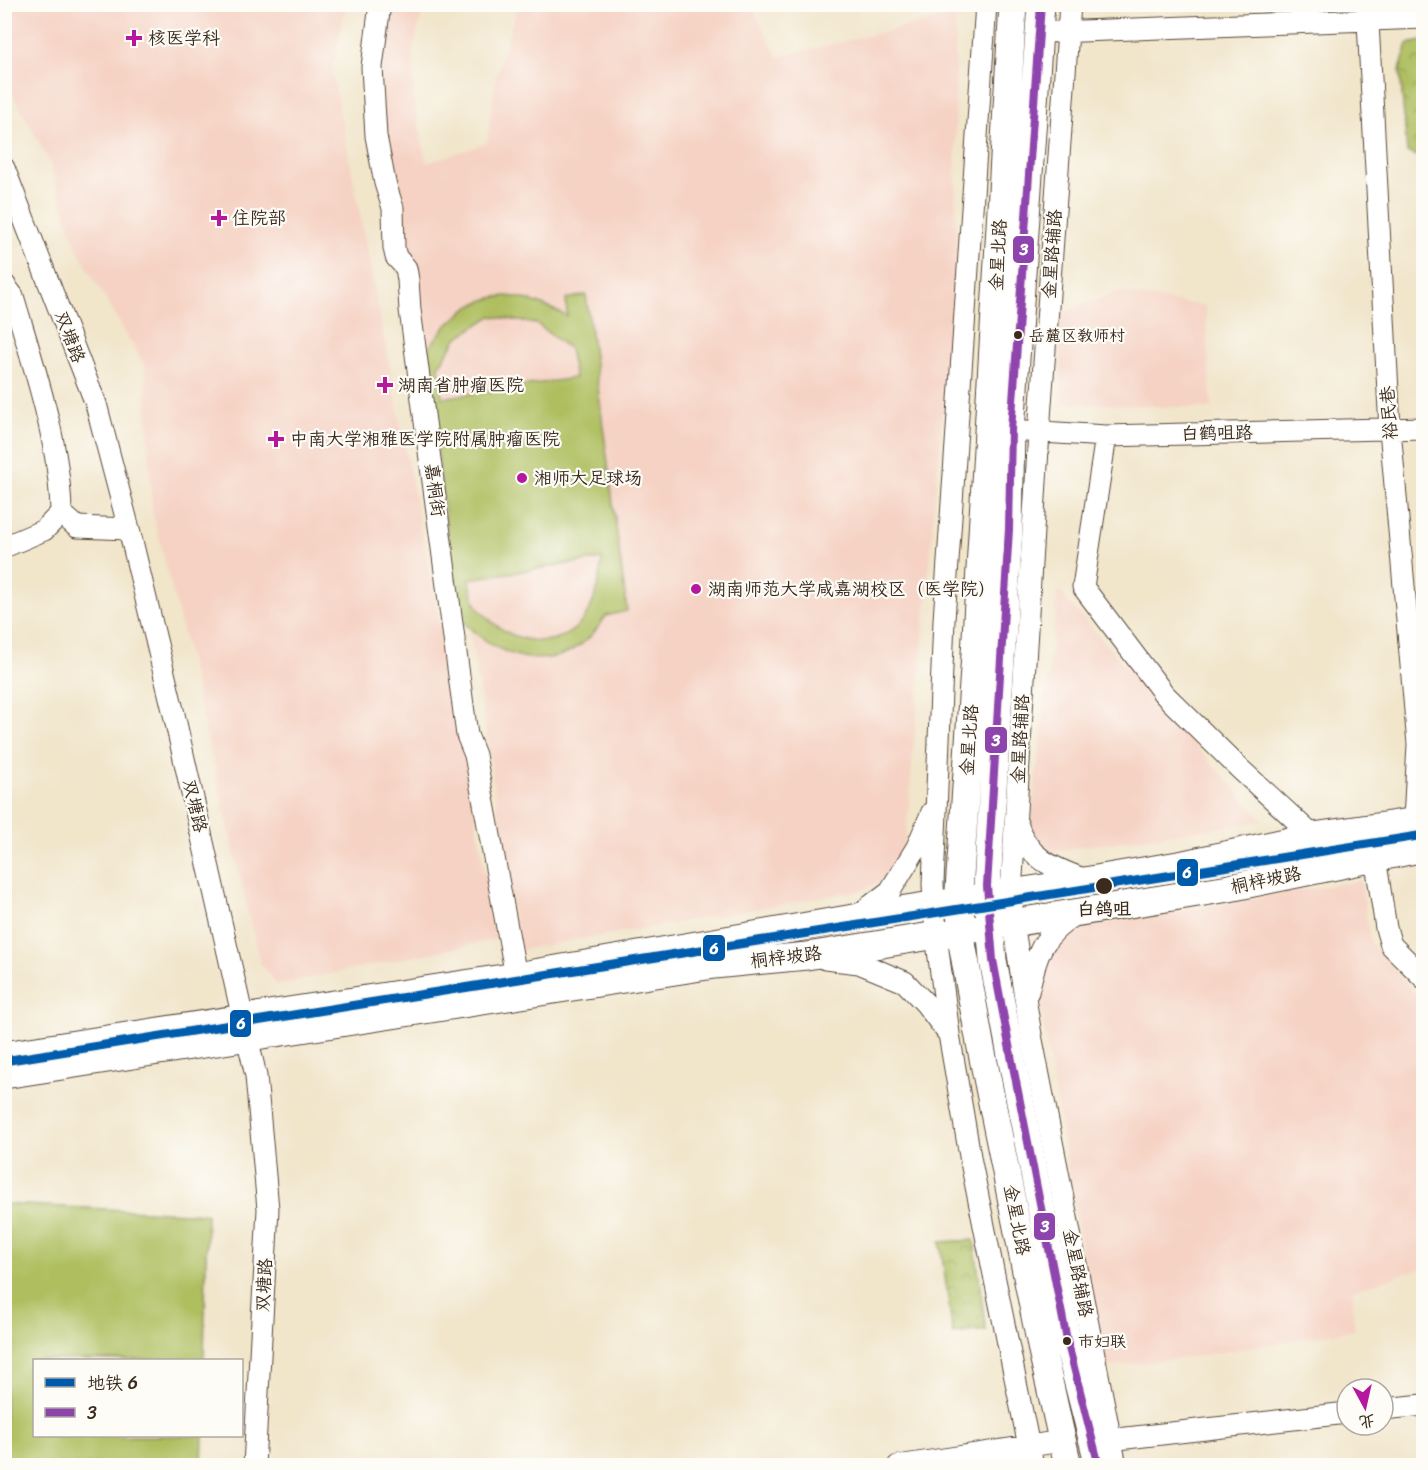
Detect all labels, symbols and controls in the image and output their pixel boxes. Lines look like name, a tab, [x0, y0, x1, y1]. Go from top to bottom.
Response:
place label: 核医学科	[148, 22, 220, 54]
marker: 核医学科	[125, 29, 143, 47]
place label: 住院部	[232, 202, 286, 234]
street label: 金星路辅路	[1033, 208, 1071, 300]
marker: 住院部	[210, 209, 228, 227]
street label: 金星北路	[980, 218, 1016, 292]
line badge: 3	[1012, 235, 1035, 264]
text: 3	[1019, 235, 1029, 264]
street label: 双塘路	[45, 306, 95, 368]
place label: 岳麓区教师村	[1029, 321, 1125, 350]
marker: 岳麓区教师村	[1012, 329, 1024, 341]
place label: 湖南省肿瘤医院	[398, 369, 524, 401]
marker: 湖南省肿瘤医院	[376, 376, 394, 394]
street label: 裕民巷	[1371, 385, 1407, 441]
street label: 白鹤咀路	[1181, 416, 1253, 450]
place label: 中南大学湘雅医学院附属肿瘤医院	[290, 423, 560, 455]
marker: 中南大学湘雅医学院附属肿瘤医院	[267, 430, 285, 448]
street label: 嘉桐街	[415, 461, 455, 519]
place label: 湘师大足球场	[534, 462, 642, 494]
marker: 湘师大足球场	[515, 471, 529, 485]
place label: 湖南师范大学咸嘉湖校区（医学院）	[708, 573, 996, 605]
marker: 湖南师范大学咸嘉湖校区（医学院）	[689, 582, 703, 596]
street label: 金星路辅路	[1002, 693, 1038, 785]
street label: 金星北路	[951, 703, 987, 777]
line badge: 3	[984, 726, 1008, 754]
text: 3	[991, 726, 1001, 755]
street label: 双塘路	[173, 776, 217, 836]
street label: 桐梓坡路	[1227, 857, 1305, 903]
line badge: 6	[1176, 858, 1199, 887]
text: 6	[1181, 858, 1192, 887]
marker: 白鸽咀	[1094, 876, 1114, 896]
place label: 白鸽咀	[1077, 893, 1132, 925]
line badge: 6	[702, 934, 726, 962]
text: 6	[708, 934, 719, 963]
street label: 桐梓坡路	[748, 937, 824, 977]
line badge: 6	[229, 1009, 252, 1038]
text: 6	[235, 1009, 246, 1038]
street label: 金星北路	[994, 1182, 1040, 1258]
line badge: 3	[1033, 1212, 1056, 1241]
text: 3	[1040, 1212, 1050, 1241]
street label: 金星路辅路	[1054, 1226, 1102, 1320]
street label: 双塘路	[247, 1257, 281, 1313]
place label: 市妇联	[1078, 1327, 1126, 1356]
marker: 市妇联	[1061, 1335, 1073, 1347]
legend	[33, 1359, 243, 1437]
text: 地铁 6	[87, 1367, 138, 1399]
north arrow	[1335, 1377, 1395, 1437]
text: 3	[87, 1397, 97, 1429]
text: 北	[1357, 1406, 1377, 1437]

